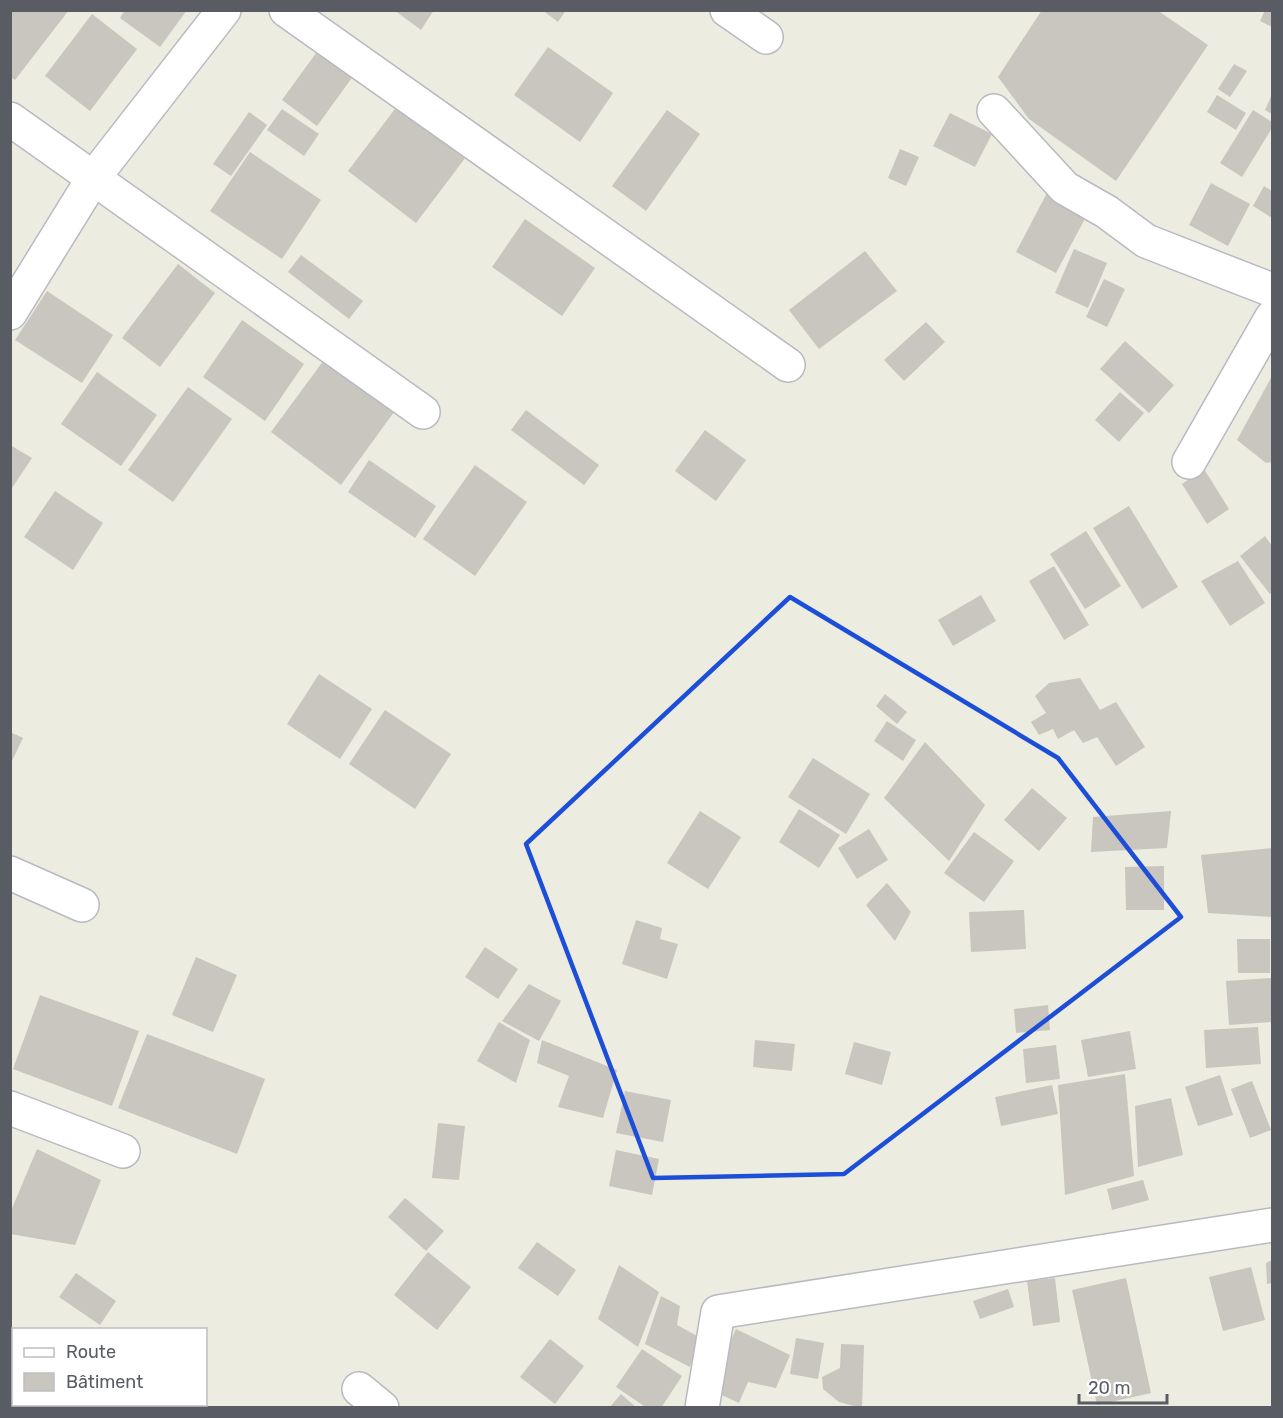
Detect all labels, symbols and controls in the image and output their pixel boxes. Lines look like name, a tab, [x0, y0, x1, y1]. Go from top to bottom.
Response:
legend	[12, 1328, 207, 1406]
text: Route	[66, 1341, 116, 1363]
scale bar	[1079, 1367, 1168, 1405]
text: Bâtiment	[66, 1371, 143, 1393]
text: 20 m	[1088, 1377, 1130, 1399]

